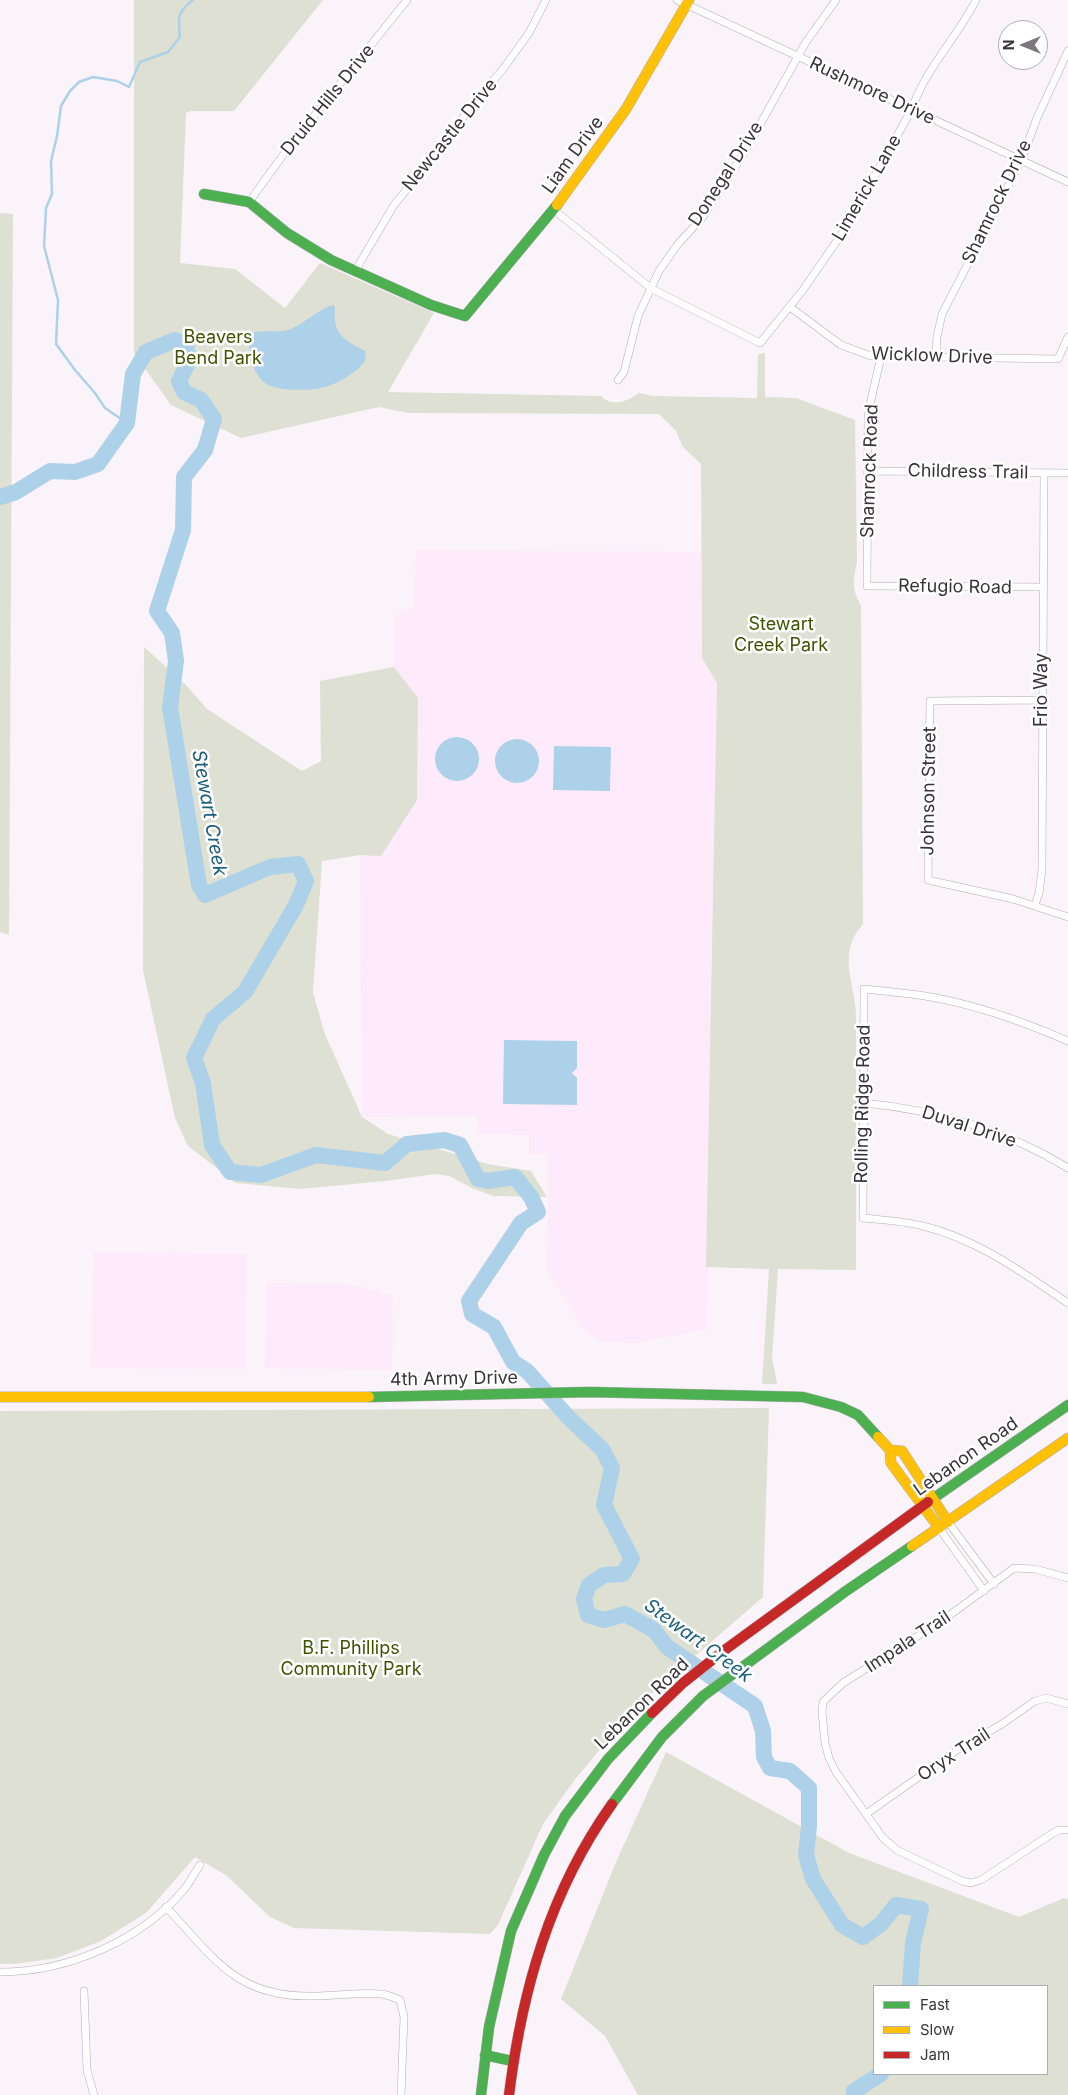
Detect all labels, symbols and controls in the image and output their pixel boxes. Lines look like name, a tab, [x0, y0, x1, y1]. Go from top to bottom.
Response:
north arrow	[998, 20, 1048, 70]
street label: Druid Hills Drive	[277, 40, 379, 160]
text: N	[1000, 40, 1017, 50]
street label: Rushmore Drive	[806, 53, 938, 129]
street label: Newcastle Drive	[398, 74, 502, 196]
street label: Liam Drive	[538, 112, 608, 198]
street label: Donegal Drive	[684, 118, 768, 230]
street label: Limerick Lane	[828, 131, 906, 245]
street label: Shamrock Drive	[958, 136, 1036, 268]
park label: Beavers Bend Park	[174, 327, 262, 369]
street label: Wicklow Drive	[871, 343, 993, 369]
street label: Shamrock Road	[857, 404, 883, 538]
street label: Childress Trail	[907, 460, 1029, 484]
street label: Refugio Road	[898, 575, 1012, 599]
park label: Stewart Creek Park	[734, 614, 828, 656]
street label: Frio Way	[1031, 653, 1053, 727]
street label: Johnson Street	[917, 726, 941, 856]
water label: Stewart Creek	[187, 748, 231, 878]
street label: Rolling Ridge Road	[851, 1024, 875, 1184]
street label: Duval Drive	[919, 1102, 1019, 1152]
street label: 4th Army Drive	[390, 1367, 518, 1391]
street label: Lebanon Road	[910, 1413, 1022, 1501]
water label: Stewart Creek	[640, 1594, 756, 1688]
street label: Impala Trail	[861, 1606, 955, 1678]
park label: B.F. Phillips Community Park	[280, 1638, 422, 1680]
street label: Lebanon Road	[590, 1654, 694, 1754]
street label: Oryx Trail	[914, 1724, 994, 1786]
legend	[873, 1985, 1048, 2075]
text: Fast	[920, 1995, 950, 2014]
text: Slow	[920, 2020, 954, 2039]
text: Jam	[920, 2045, 950, 2064]

